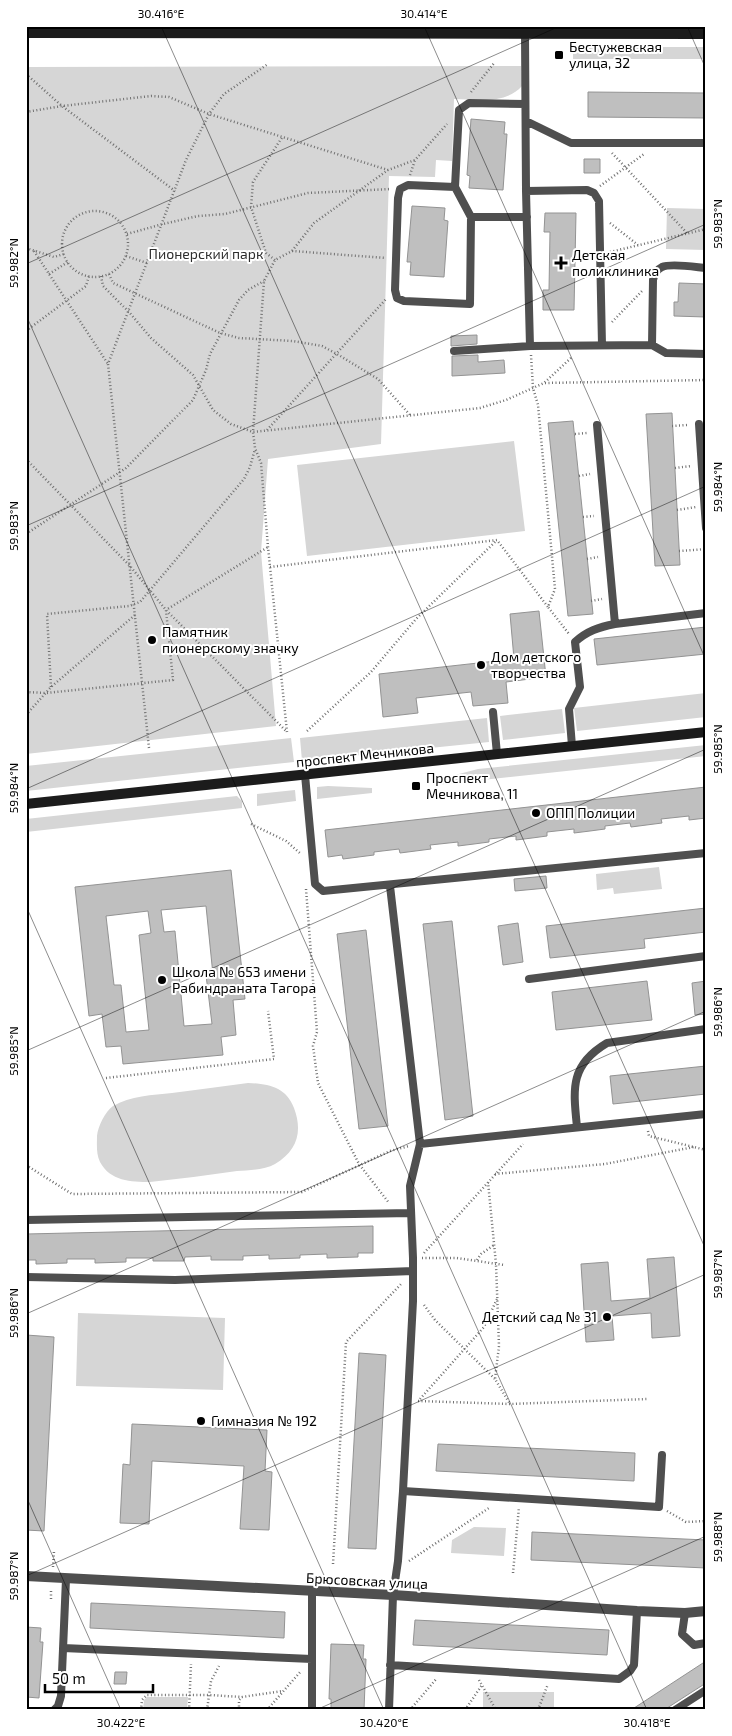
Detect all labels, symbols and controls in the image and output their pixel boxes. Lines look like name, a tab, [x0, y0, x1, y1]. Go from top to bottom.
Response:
text: 30.416°E	[138, 6, 185, 20]
text: 30.414°E	[400, 6, 448, 20]
place label: Бестужевская улица, 32	[569, 38, 662, 71]
marker: Бестужевская улица, 32	[553, 49, 565, 61]
text: 59.983°N	[710, 199, 724, 249]
text: 59.982°N	[6, 238, 20, 288]
park label: Пионерский парк	[149, 245, 264, 262]
place label: Детская поликлиника	[572, 246, 659, 279]
marker: Детская поликлиника	[554, 256, 568, 270]
text: 59.984°N	[710, 462, 724, 512]
text: 59.983°N	[6, 501, 20, 551]
place label: Памятник пионерскому значку	[162, 623, 299, 656]
marker: Памятник пионерскому значку	[146, 634, 158, 646]
place label: Дом детского творчества	[491, 648, 581, 681]
marker: Дом детского творчества	[475, 659, 487, 671]
text: 59.985°N	[710, 724, 724, 774]
street label: проспект Мечникова	[295, 739, 435, 770]
text: 59.984°N	[6, 763, 20, 813]
place label: Проспект Мечникова, 11	[426, 769, 518, 802]
marker: Проспект Мечникова, 11	[410, 780, 422, 792]
place label: ОПП Полиции	[546, 804, 635, 821]
marker: ОПП Полиции	[530, 807, 542, 819]
place label: Школа № 653 имени Рабиндраната Тагора	[172, 963, 316, 996]
marker: Школа № 653 имени Рабиндраната Тагора	[156, 974, 168, 986]
text: 59.986°N	[710, 987, 724, 1037]
text: 59.985°N	[6, 1026, 20, 1076]
text: 59.987°N	[710, 1249, 724, 1299]
text: 59.986°N	[6, 1288, 20, 1338]
place label: Детский сад № 31	[482, 1308, 597, 1325]
marker: Детский сад № 31	[601, 1311, 613, 1323]
place label: Гимназия № 192	[211, 1412, 317, 1429]
marker: Гимназия № 192	[195, 1415, 207, 1427]
text: 59.988°N	[710, 1512, 724, 1562]
text: 59.987°N	[6, 1551, 20, 1601]
street label: Брюсовская улица	[306, 1569, 428, 1592]
scale bar	[45, 1661, 152, 1693]
text: 50 m	[52, 1669, 86, 1687]
text: 30.422°E	[97, 1715, 146, 1729]
text: 30.420°E	[360, 1715, 409, 1729]
text: 30.418°E	[623, 1715, 671, 1729]

